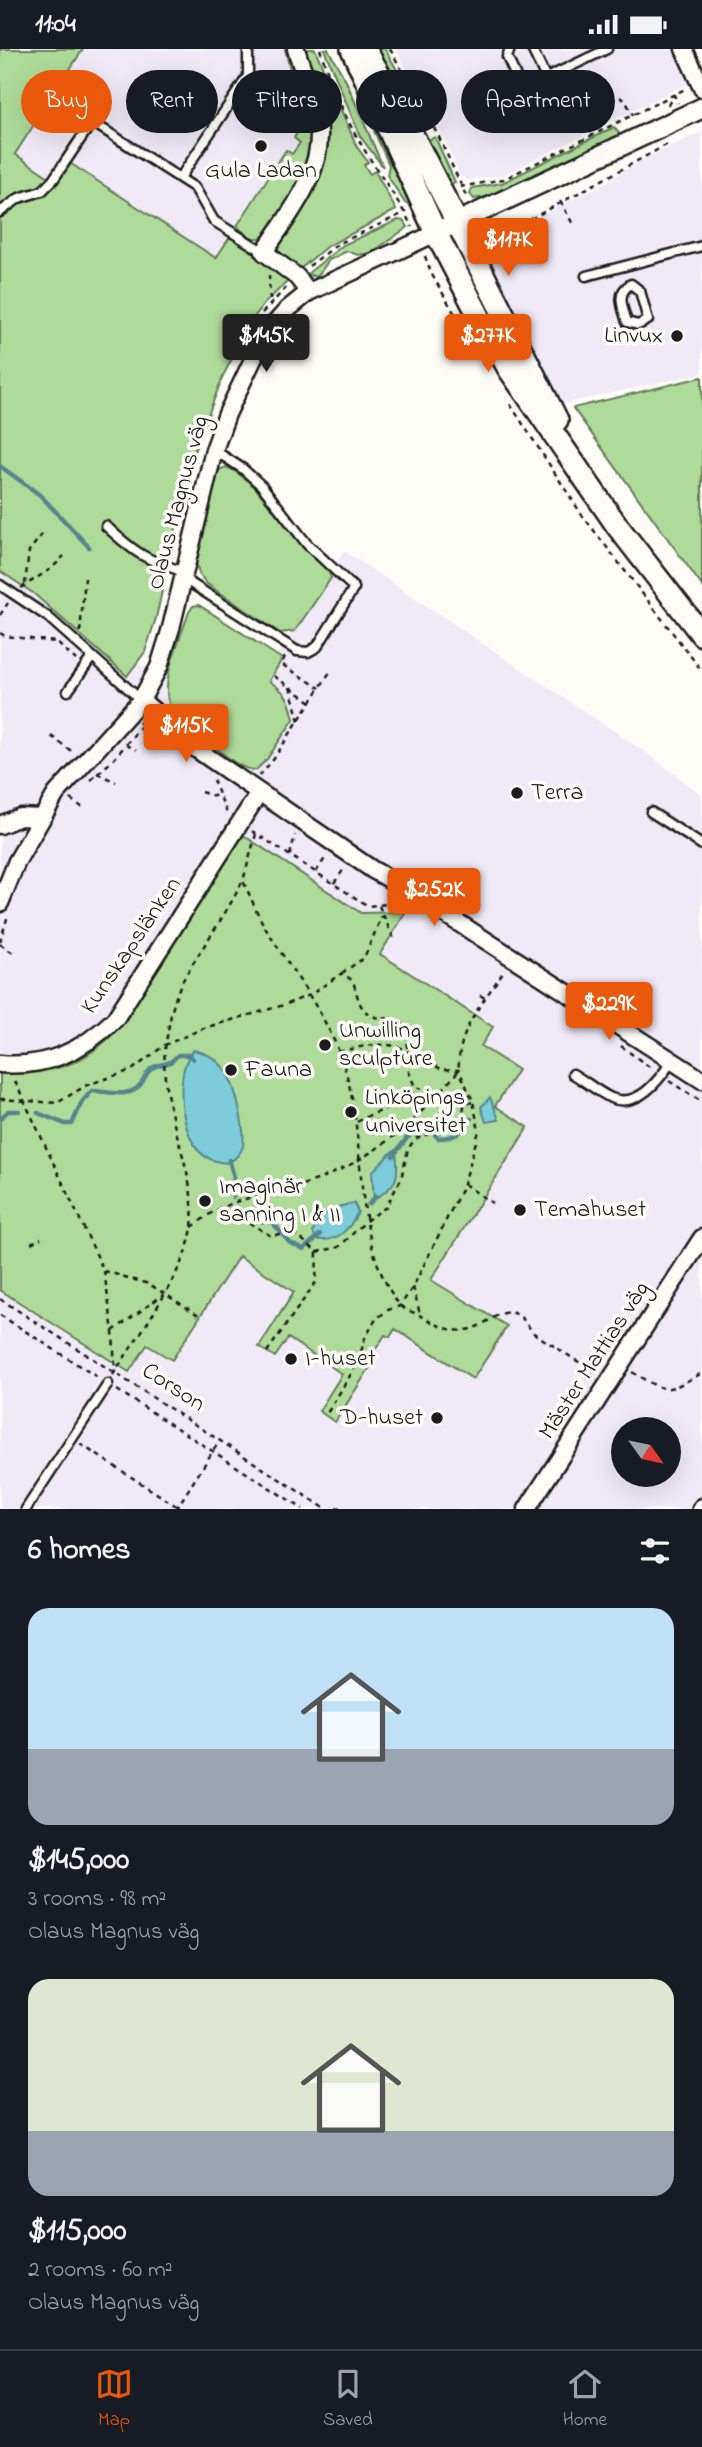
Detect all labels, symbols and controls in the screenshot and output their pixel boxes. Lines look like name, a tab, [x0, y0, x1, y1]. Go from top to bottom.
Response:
text: 11:04	[35, 6, 76, 44]
chip: Buy	[21, 70, 112, 133]
chip: Rent	[126, 70, 218, 133]
chip: Filters	[232, 70, 342, 133]
chip: New	[356, 70, 447, 133]
chip: Apartment	[461, 70, 615, 133]
marker: Gula Ladan	[253, 138, 269, 154]
place label: Gula Ladan	[205, 154, 317, 189]
pin: $117K	[459, 219, 557, 278]
text: $117K	[483, 224, 533, 257]
pin: $145K	[217, 315, 315, 374]
pin: $277K	[439, 315, 537, 374]
place label: Linvux	[604, 319, 663, 354]
text: $145K	[238, 320, 294, 353]
text: $277K	[460, 320, 516, 353]
marker: Linvux	[669, 328, 685, 344]
street label: Olaus Magnus väg	[139, 412, 219, 594]
pin: $115K	[137, 705, 235, 764]
text: $115K	[160, 710, 212, 743]
place label: Terra	[531, 776, 583, 811]
marker: Terra	[509, 785, 525, 801]
pin: $252K	[385, 869, 483, 928]
street label: Kunskapslänken	[73, 870, 191, 1022]
text: $252K	[403, 874, 465, 907]
pin: $229K	[560, 983, 658, 1042]
text: $229K	[582, 988, 636, 1021]
place label: Unwilling sculpture	[339, 1014, 433, 1077]
marker: Unwilling sculpture	[317, 1037, 333, 1053]
place label: Fauna	[244, 1053, 312, 1088]
marker: Fauna	[223, 1062, 239, 1078]
place label: Linköpings universitet	[365, 1081, 466, 1144]
marker: Linköpings universitet	[343, 1104, 359, 1120]
place label: Imaginär sanning I & II	[219, 1170, 341, 1233]
marker: Imaginär sanning I & II	[197, 1193, 213, 1209]
place label: Temahuset	[534, 1193, 646, 1228]
marker: Temahuset	[512, 1202, 528, 1218]
street label: Mäster Mattias väg	[531, 1275, 659, 1447]
place label: I-huset	[305, 1342, 376, 1377]
marker: I-huset	[283, 1351, 299, 1367]
street label: Corson	[134, 1354, 212, 1422]
place label: D-huset	[339, 1401, 423, 1436]
marker: D-huset	[429, 1410, 445, 1426]
north arrow	[611, 1417, 681, 1487]
map controls	[611, 1417, 681, 1487]
text: 6 homes	[28, 1529, 131, 1573]
icon: filters	[636, 1532, 674, 1570]
icon: home	[288, 1654, 414, 1780]
text: $145,000	[28, 1839, 129, 1883]
text: 3 rooms · 98 m²	[28, 1883, 166, 1916]
text: Olaus Magnus väg	[28, 1916, 199, 1949]
icon: home	[288, 2025, 414, 2151]
text: $115,000	[28, 2210, 126, 2254]
text: 2 rooms · 60 m²	[28, 2254, 173, 2287]
text: Olaus Magnus väg	[28, 2287, 199, 2320]
tab: Map	[95, 2365, 133, 2434]
tab: Saved	[323, 2365, 373, 2434]
tab: Home	[563, 2365, 607, 2434]

